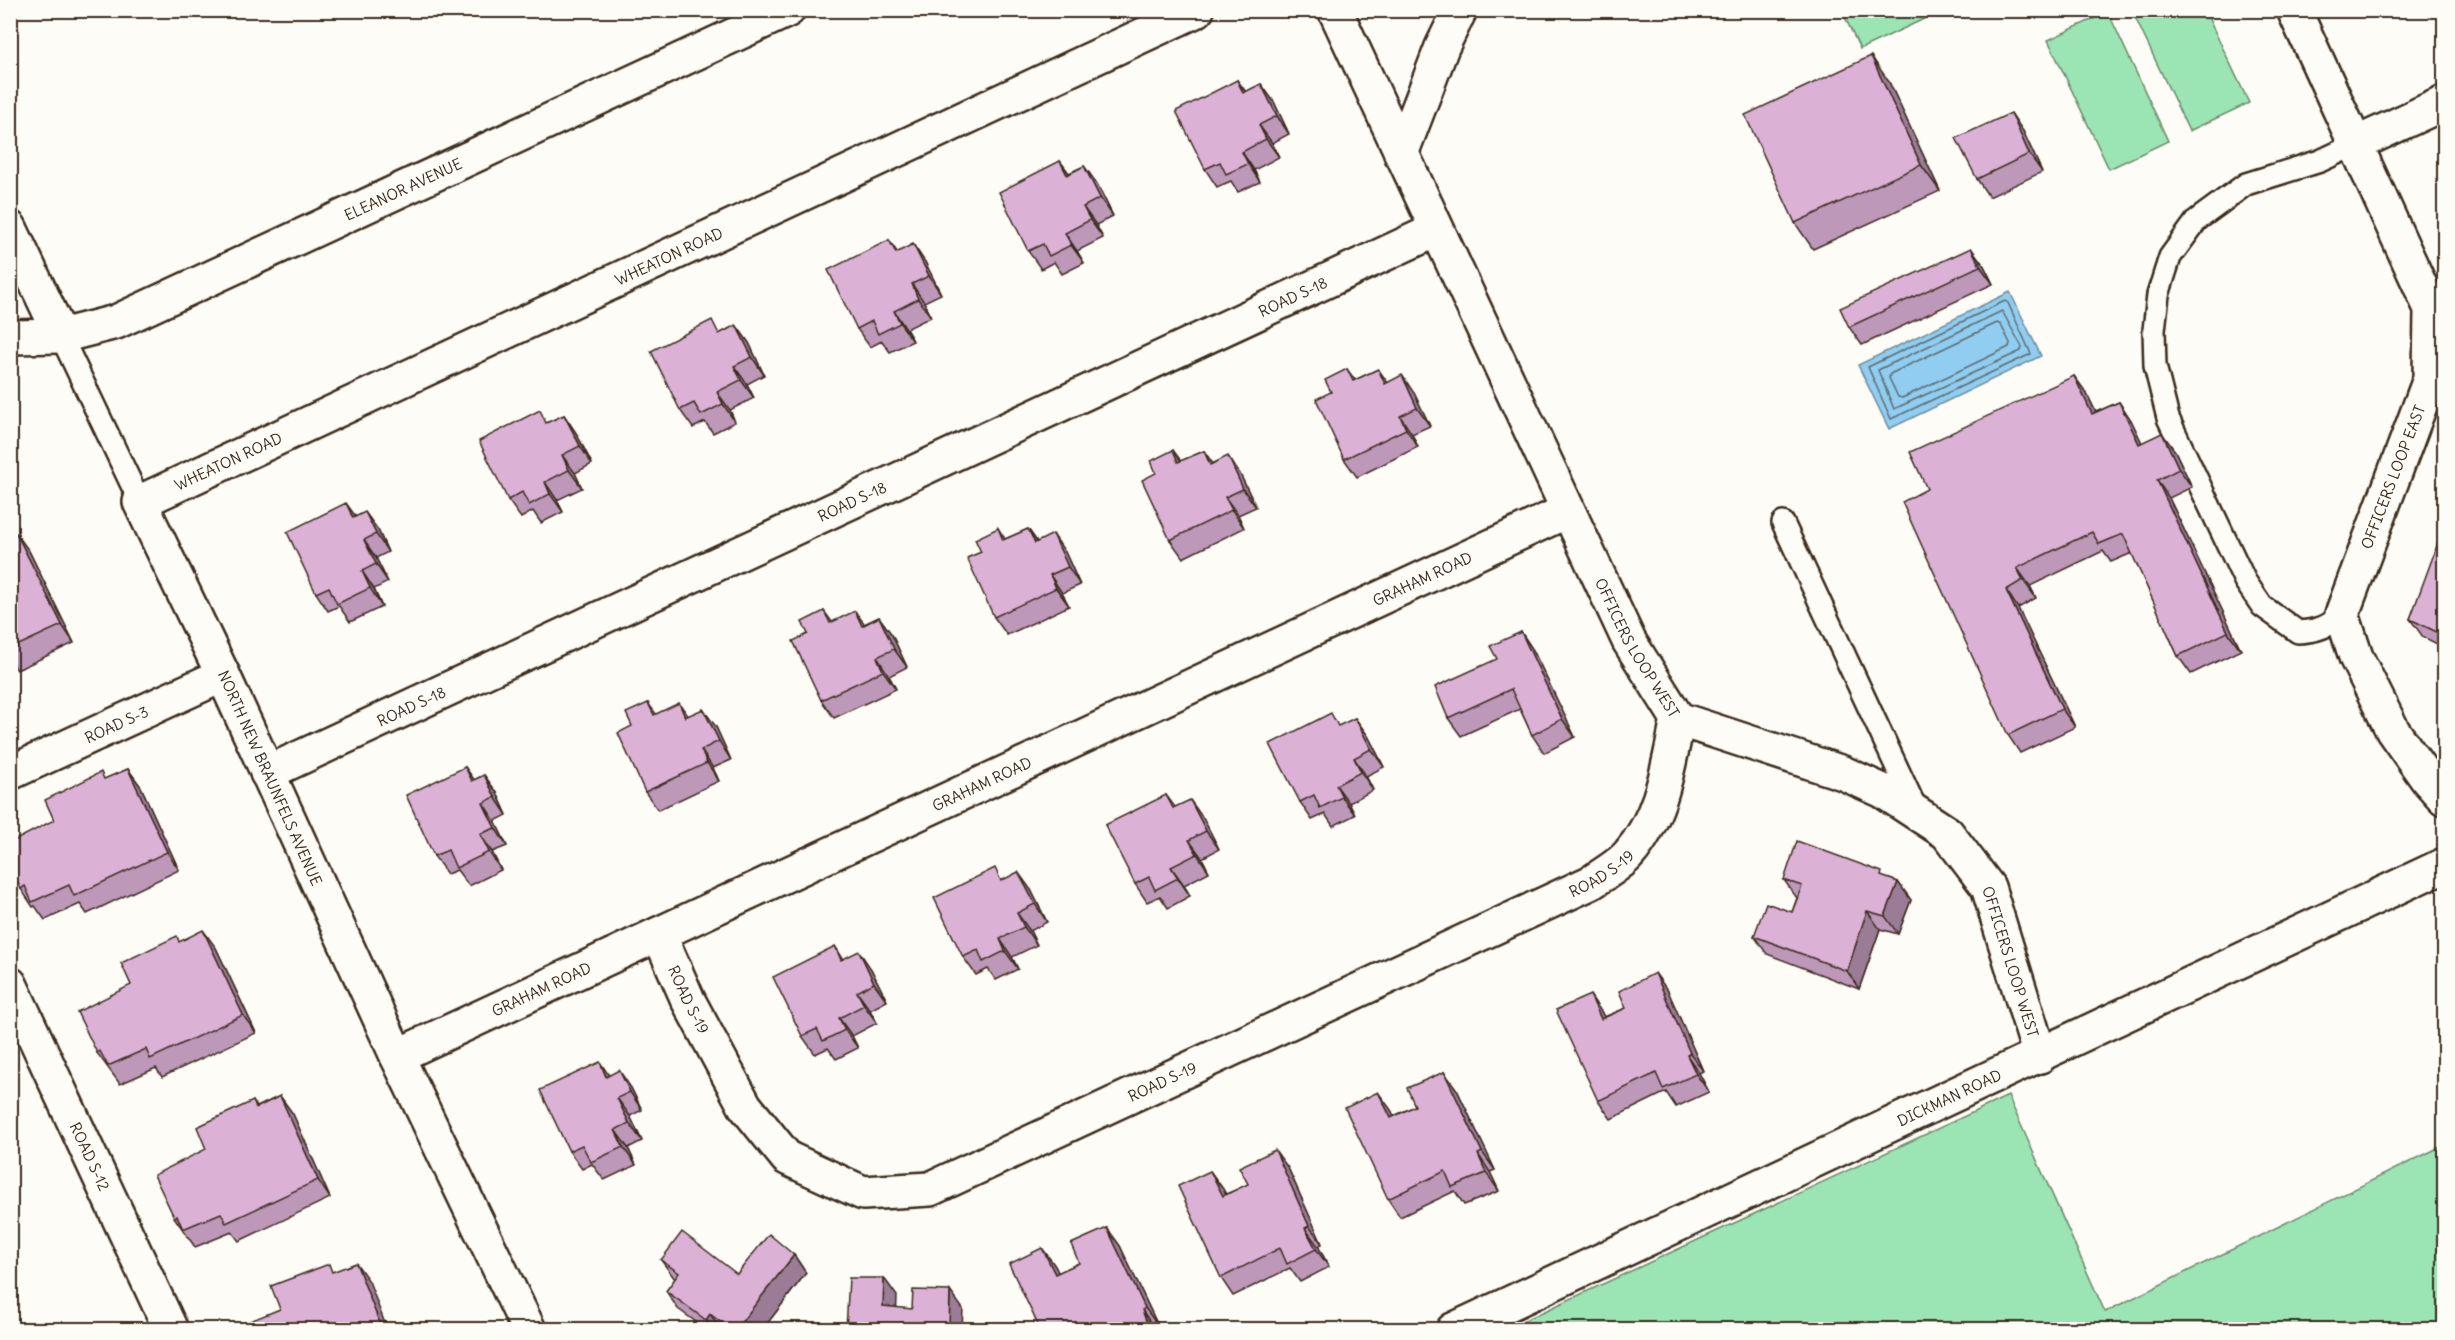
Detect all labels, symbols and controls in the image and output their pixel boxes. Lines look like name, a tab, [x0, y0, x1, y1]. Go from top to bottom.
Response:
street label: ELEANOR AVENUE	[341, 153, 465, 224]
street label: WHEATON ROAD	[612, 223, 726, 289]
street label: ROAD S-18	[1255, 272, 1330, 321]
street label: OFFICERS LOOP EAST	[2357, 402, 2429, 552]
street label: WHEATON ROAD	[171, 428, 285, 494]
street label: ROAD S-18	[815, 477, 889, 525]
street label: GRAHAM ROAD	[1369, 547, 1475, 610]
street label: OFFICERS LOOP WEST	[1591, 575, 1684, 721]
street label: NORTH NEW BRAUNFELS AVENUE	[214, 667, 326, 889]
street label: ROAD S-18	[374, 682, 449, 730]
street label: ROAD S-3	[81, 701, 151, 747]
street label: GRAHAM ROAD	[929, 752, 1034, 815]
street label: ROAD S-19	[1566, 846, 1638, 901]
street label: OFFICERS LOOP WEST	[1979, 884, 2043, 1039]
street label: GRAHAM ROAD	[488, 958, 594, 1020]
street label: ROAD S-19	[664, 962, 714, 1037]
street label: ROAD S-19	[1125, 1057, 1200, 1105]
street label: DICKMAN ROAD	[1894, 1065, 2004, 1130]
street label: ROAD S-12	[66, 1119, 114, 1193]

